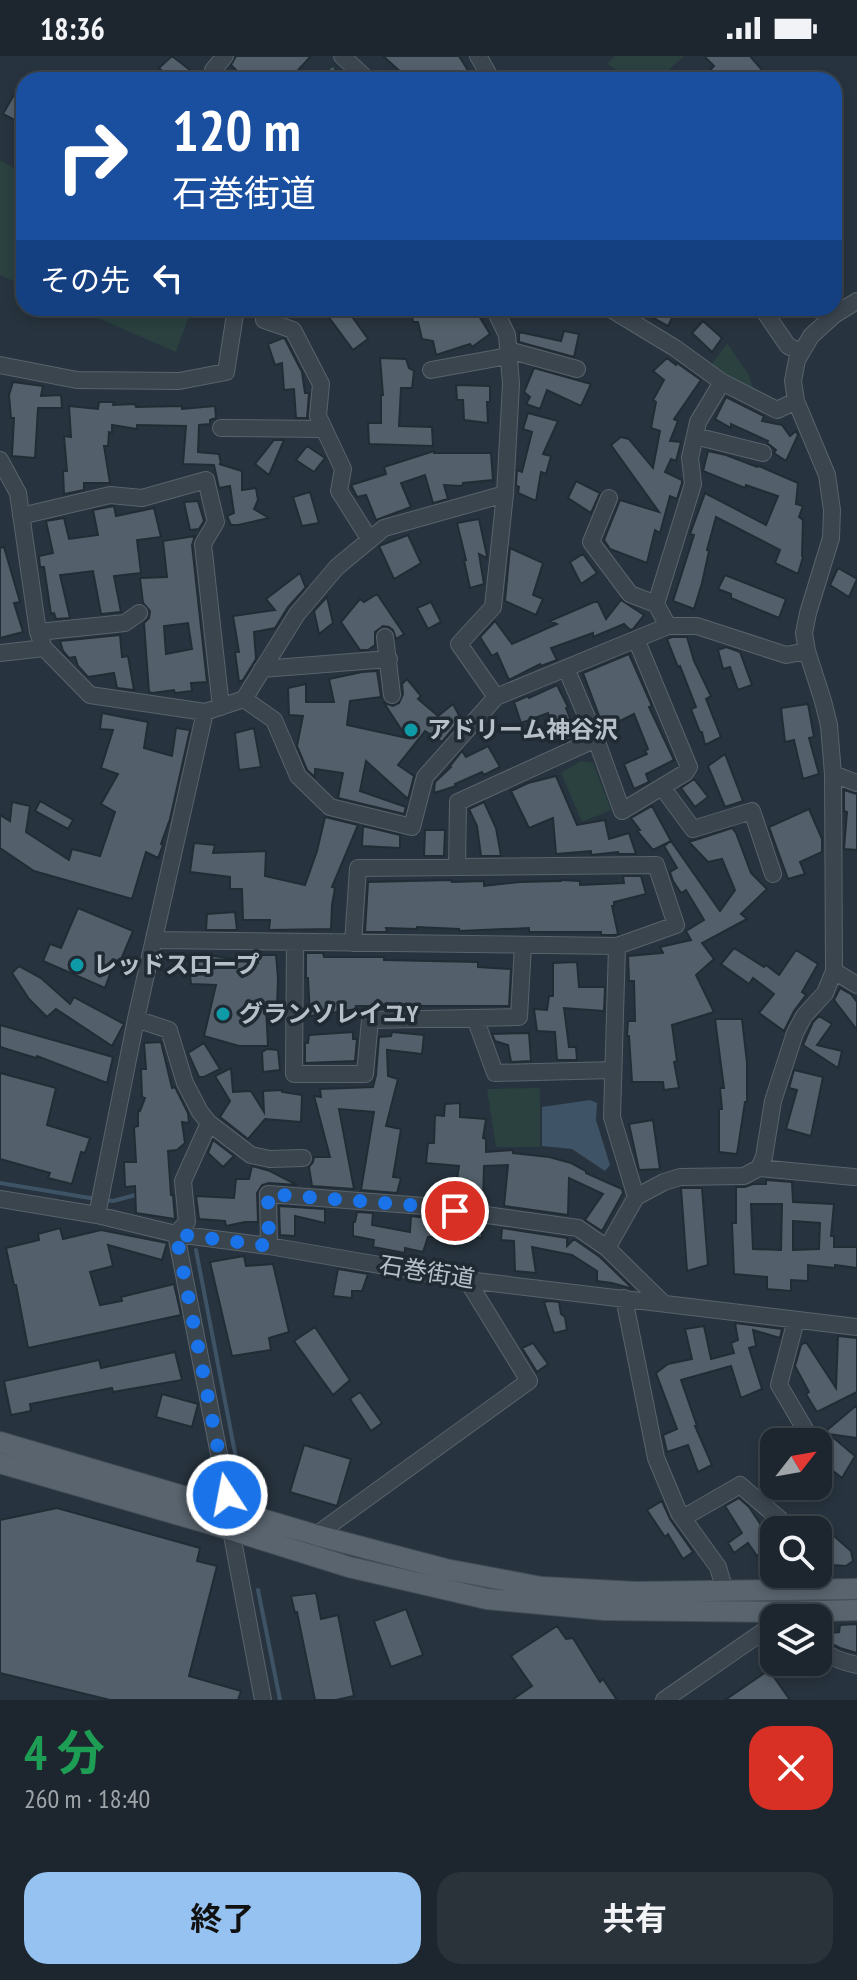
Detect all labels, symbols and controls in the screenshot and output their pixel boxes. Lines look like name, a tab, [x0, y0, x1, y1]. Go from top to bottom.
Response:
text: 18:36	[40, 9, 105, 48]
text: 120 m	[172, 94, 301, 166]
icon: right	[40, 104, 144, 208]
text: 石巻街道	[172, 169, 316, 216]
icon: left	[146, 256, 190, 300]
text: その先	[40, 260, 130, 299]
place label: アドリーム神谷沢	[427, 714, 618, 745]
marker: アドリーム神谷沢	[402, 721, 420, 739]
place label: レッドスロープ	[93, 949, 260, 980]
marker: レッドスロープ	[68, 956, 86, 974]
place label: グランソレイユY	[239, 998, 419, 1029]
marker: グランソレイユY	[214, 1005, 232, 1023]
pin	[421, 1177, 489, 1245]
icon: arrive	[433, 1189, 477, 1233]
street label: 石巻街道	[377, 1249, 477, 1294]
north arrow	[760, 1428, 832, 1500]
map controls	[760, 1428, 832, 1676]
position arrow	[185, 1453, 269, 1537]
button: search	[760, 1516, 832, 1588]
button: layers	[760, 1604, 832, 1676]
text: 4 分	[24, 1721, 105, 1783]
button: close	[749, 1726, 833, 1810]
text: 260 m · 18:40	[24, 1782, 150, 1815]
button: 終了	[24, 1872, 421, 1964]
button: 共有	[437, 1872, 833, 1964]

